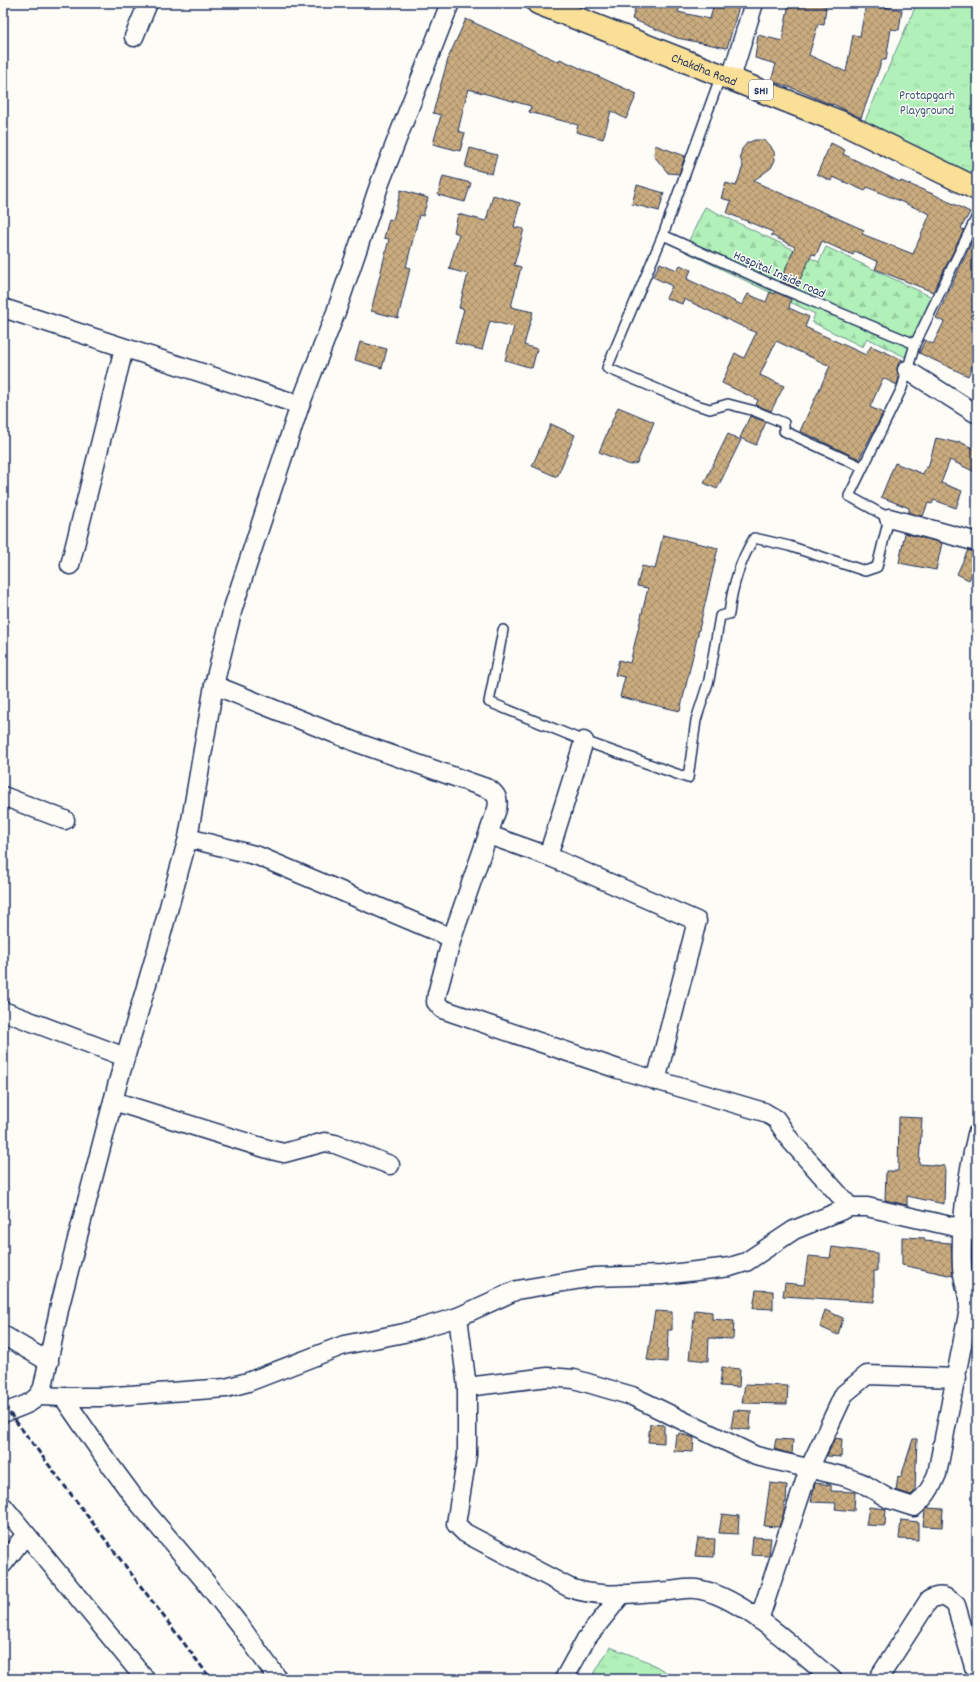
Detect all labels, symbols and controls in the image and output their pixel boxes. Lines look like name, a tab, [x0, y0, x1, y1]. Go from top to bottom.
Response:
street label: Chakdha Road	[668, 49, 739, 93]
road number: SH1	[749, 80, 773, 100]
park label: Protapgarh Playground	[899, 87, 955, 121]
street label: Hospital Inside road	[730, 247, 828, 304]

